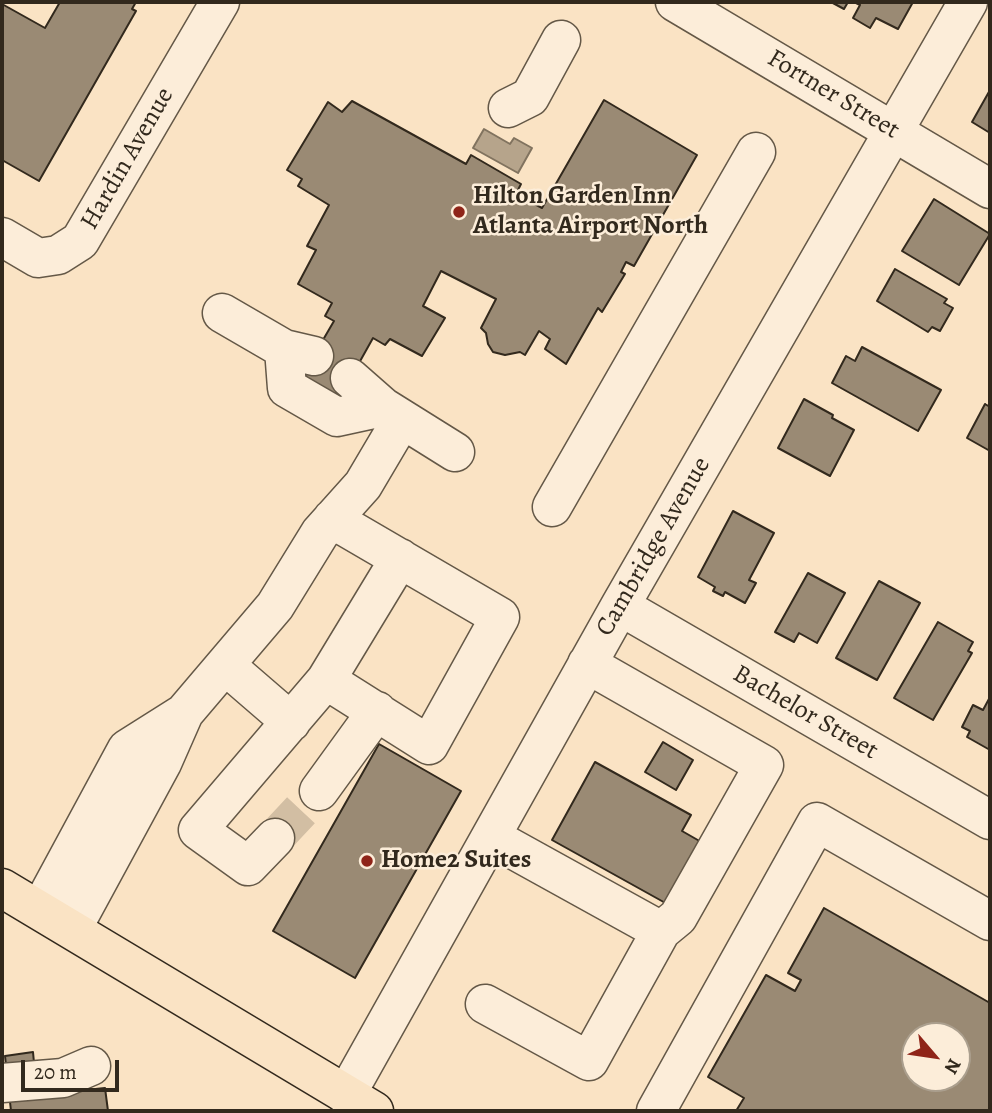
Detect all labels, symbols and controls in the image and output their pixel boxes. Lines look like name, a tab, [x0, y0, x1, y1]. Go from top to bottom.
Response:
street label: Fortner Street	[761, 43, 905, 147]
street label: Hardin Avenue	[75, 82, 181, 236]
place label: Hilton Garden Inn Atlanta Airport North	[473, 181, 708, 242]
marker: Hilton Garden Inn Atlanta Airport North	[451, 204, 467, 220]
street label: Cambridge Avenue	[590, 452, 718, 642]
street label: Bachelor Street	[727, 659, 883, 767]
place label: Home2 Suites	[381, 845, 531, 877]
marker: Home2 Suites	[359, 853, 375, 869]
north arrow	[901, 1022, 971, 1092]
scale bar	[24, 1046, 122, 1090]
text: N	[938, 1054, 967, 1079]
text: 20 m	[34, 1058, 77, 1086]

